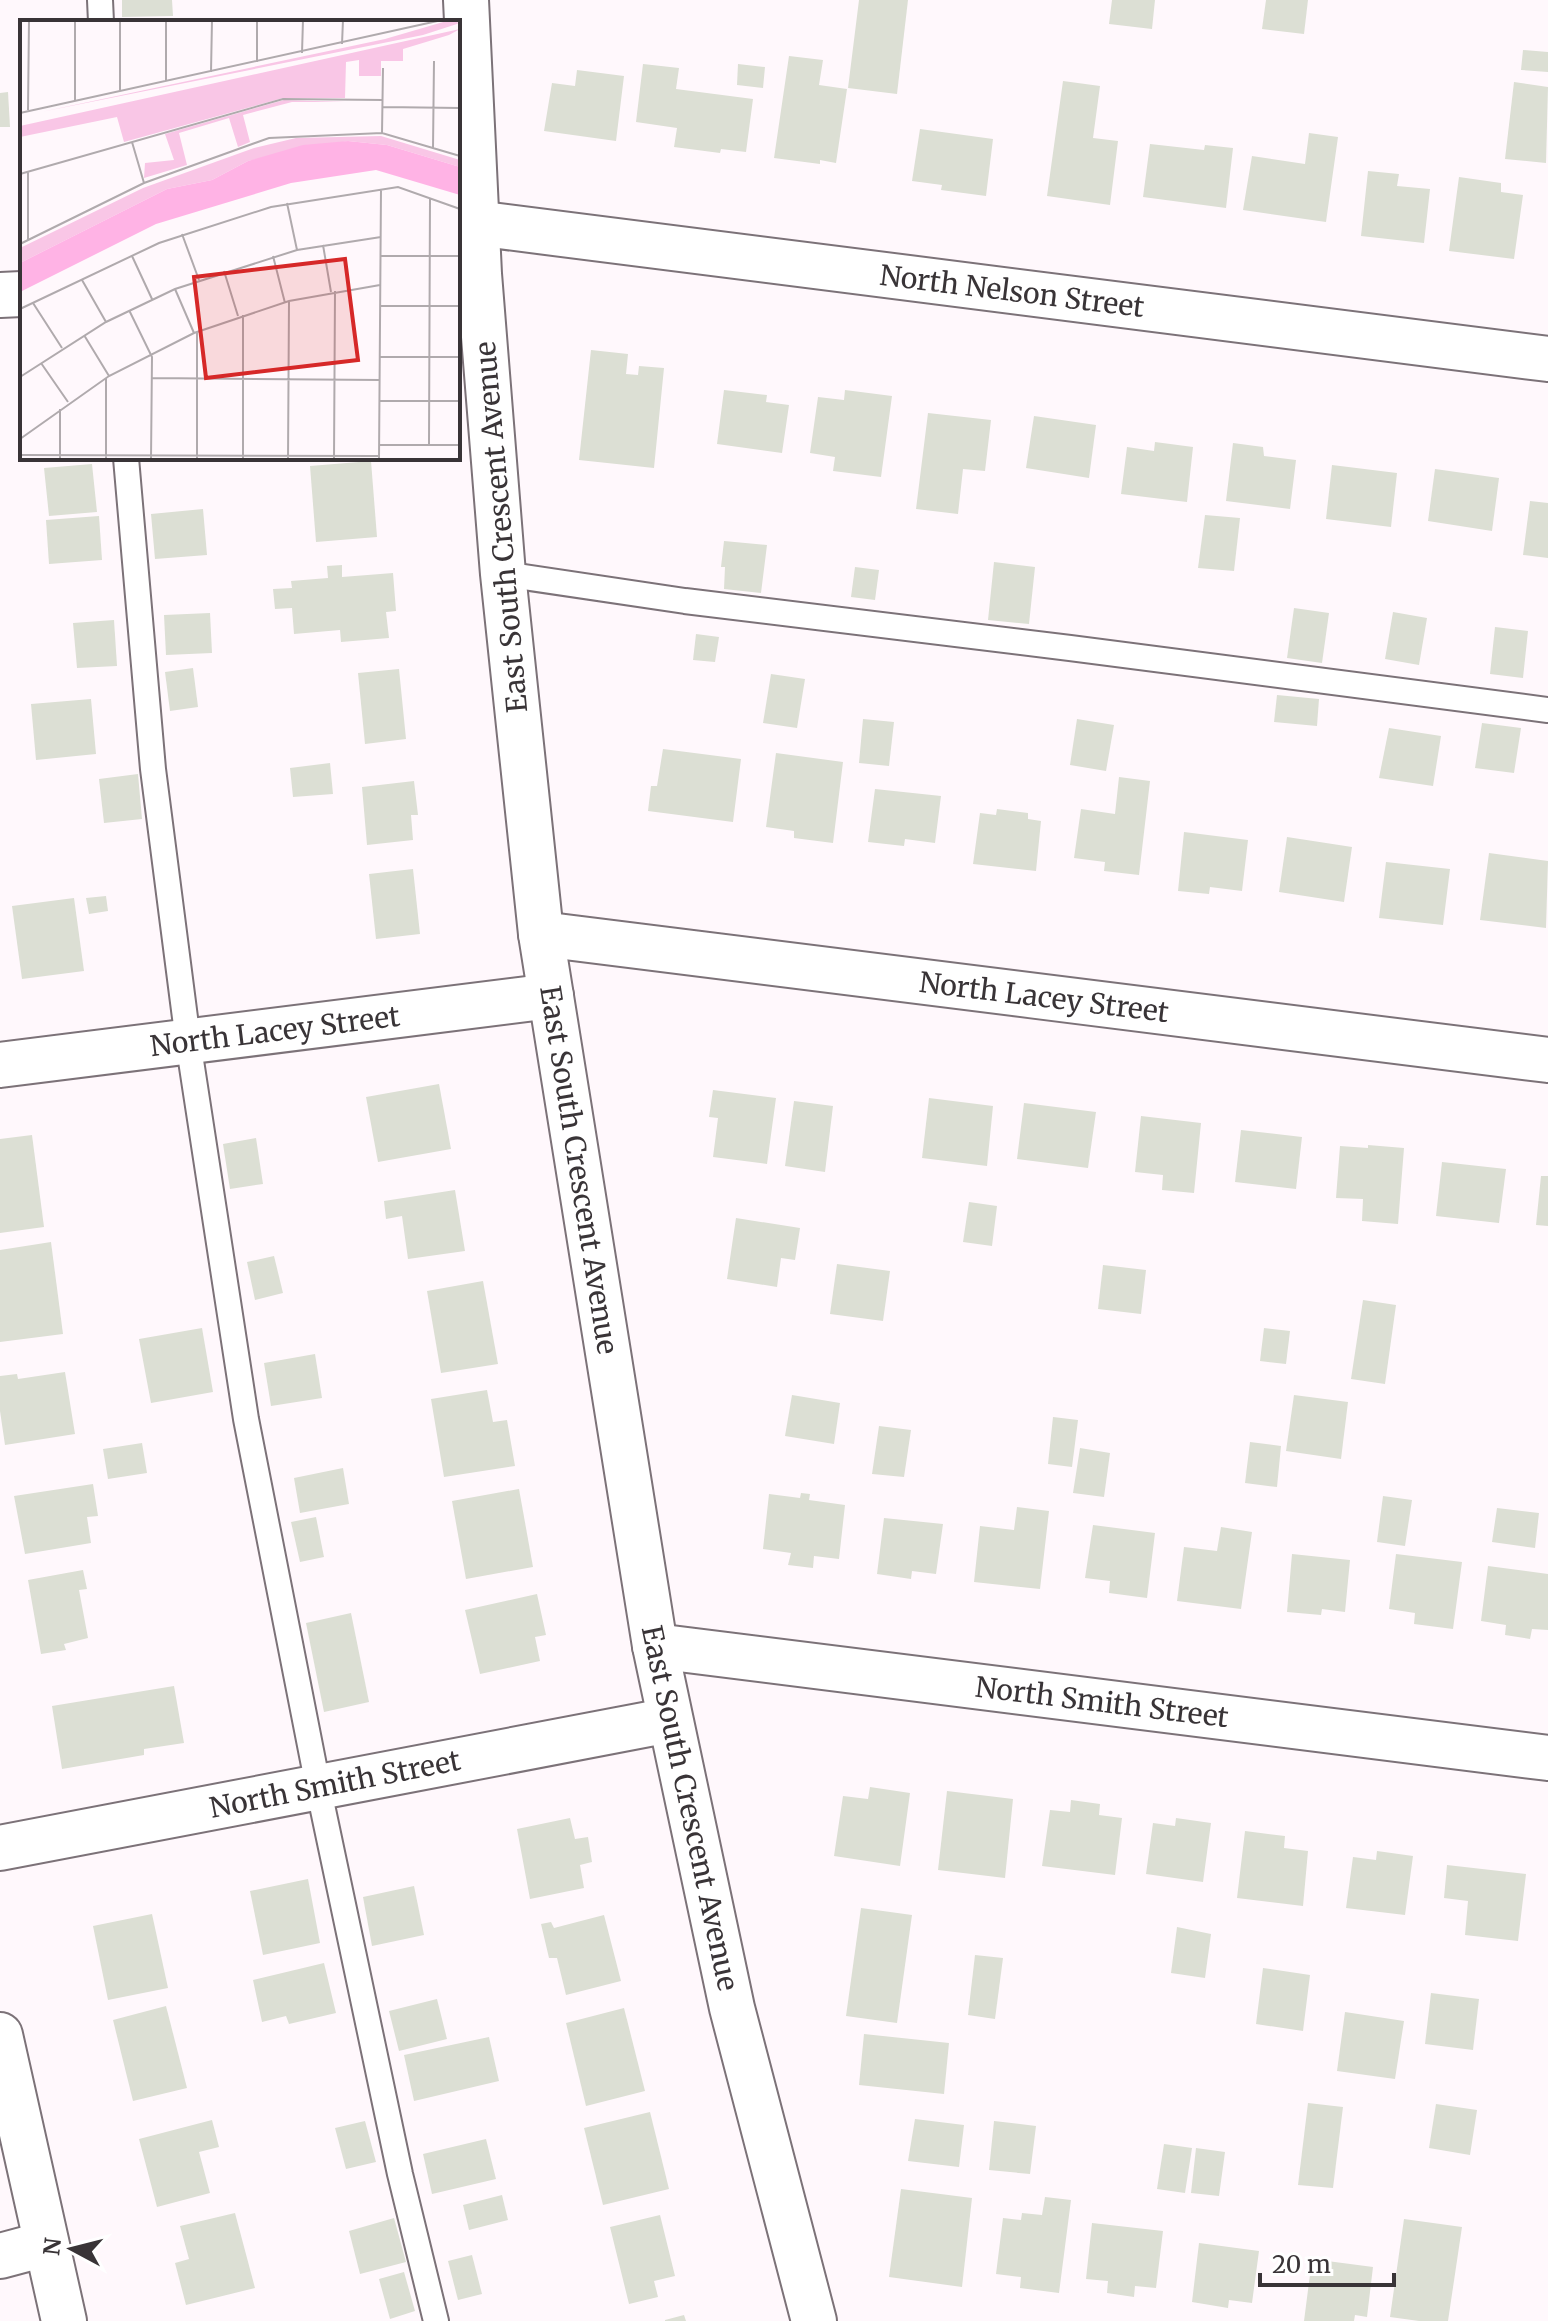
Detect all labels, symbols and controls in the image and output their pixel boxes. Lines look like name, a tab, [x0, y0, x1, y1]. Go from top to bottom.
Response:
inset map	[20, 20, 460, 460]
street label: North Nelson Street	[878, 257, 1146, 325]
street label: East South Crescent Avenue	[467, 340, 535, 714]
street label: North Lacey Street	[917, 964, 1171, 1030]
street label: East South Crescent Avenue	[532, 983, 626, 1357]
street label: North Lacey Street	[148, 998, 402, 1064]
street label: East South Crescent Avenue	[634, 1622, 746, 1994]
street label: North Smith Street	[973, 1669, 1231, 1735]
street label: North Smith Street	[207, 1742, 464, 1826]
north arrow	[32, 2209, 112, 2289]
text: N	[37, 2236, 67, 2257]
scale bar	[1260, 2237, 1394, 2287]
text: 20 m	[1272, 2249, 1331, 2280]

